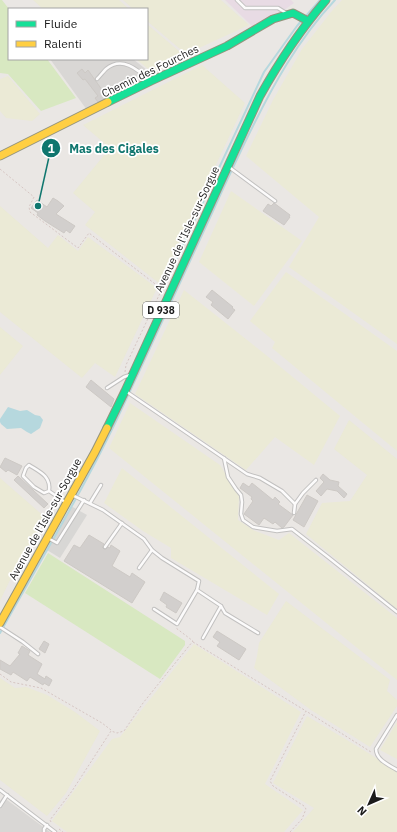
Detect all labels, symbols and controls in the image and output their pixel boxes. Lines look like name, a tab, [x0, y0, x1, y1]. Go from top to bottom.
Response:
legend	[8, 8, 148, 60]
text: Fluide	[44, 16, 78, 31]
text: Ralenti	[44, 36, 82, 51]
street label: Chemin des Fourches	[99, 41, 201, 101]
callout: Mas des Cigales	[41, 136, 167, 160]
text: 1	[47, 141, 55, 156]
text: Mas des Cigales	[69, 141, 159, 156]
street label: Avenue de l'Isle-sur-Sorgue	[152, 164, 222, 294]
road number: D 938	[143, 302, 179, 318]
street label: Avenue de l'Isle-sur-Sorgue	[6, 456, 84, 582]
north arrow	[349, 784, 389, 824]
text: N	[354, 803, 370, 819]

